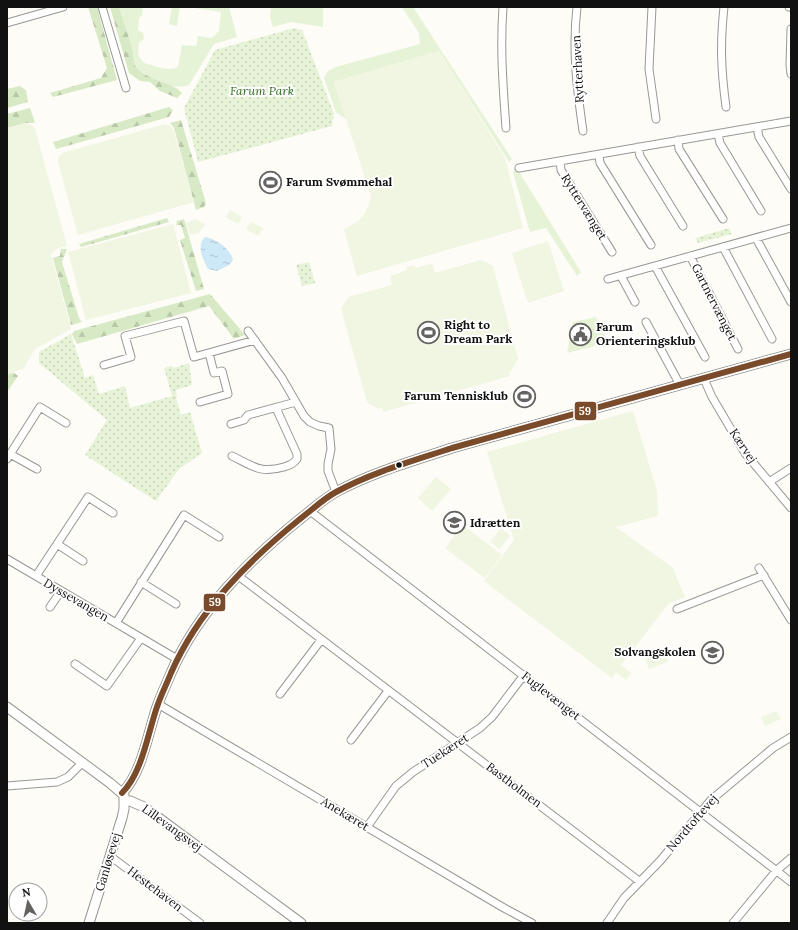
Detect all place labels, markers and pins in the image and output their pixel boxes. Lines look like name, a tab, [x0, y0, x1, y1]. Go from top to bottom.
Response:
sports icon: Farum Svømmehal	[258, 169, 284, 195]
place label: Farum Svømmehal	[286, 174, 392, 189]
place label: Right to Dream Park	[444, 317, 512, 346]
sports icon: Right to Dream Park	[416, 319, 442, 345]
place label: Farum Orienteringsklub	[596, 319, 695, 348]
public building icon: Farum Orienteringsklub	[568, 321, 594, 347]
sports icon: Farum Tennisklub	[511, 383, 537, 409]
place label: Farum Tennisklub	[404, 388, 508, 403]
unlabelled marker	[394, 460, 404, 470]
school or university icon: Idrætten	[441, 510, 467, 536]
place label: Idrætten	[470, 515, 521, 530]
school or university icon: Solvangskolen	[699, 639, 725, 665]
place label: Solvangskolen	[614, 644, 696, 659]

